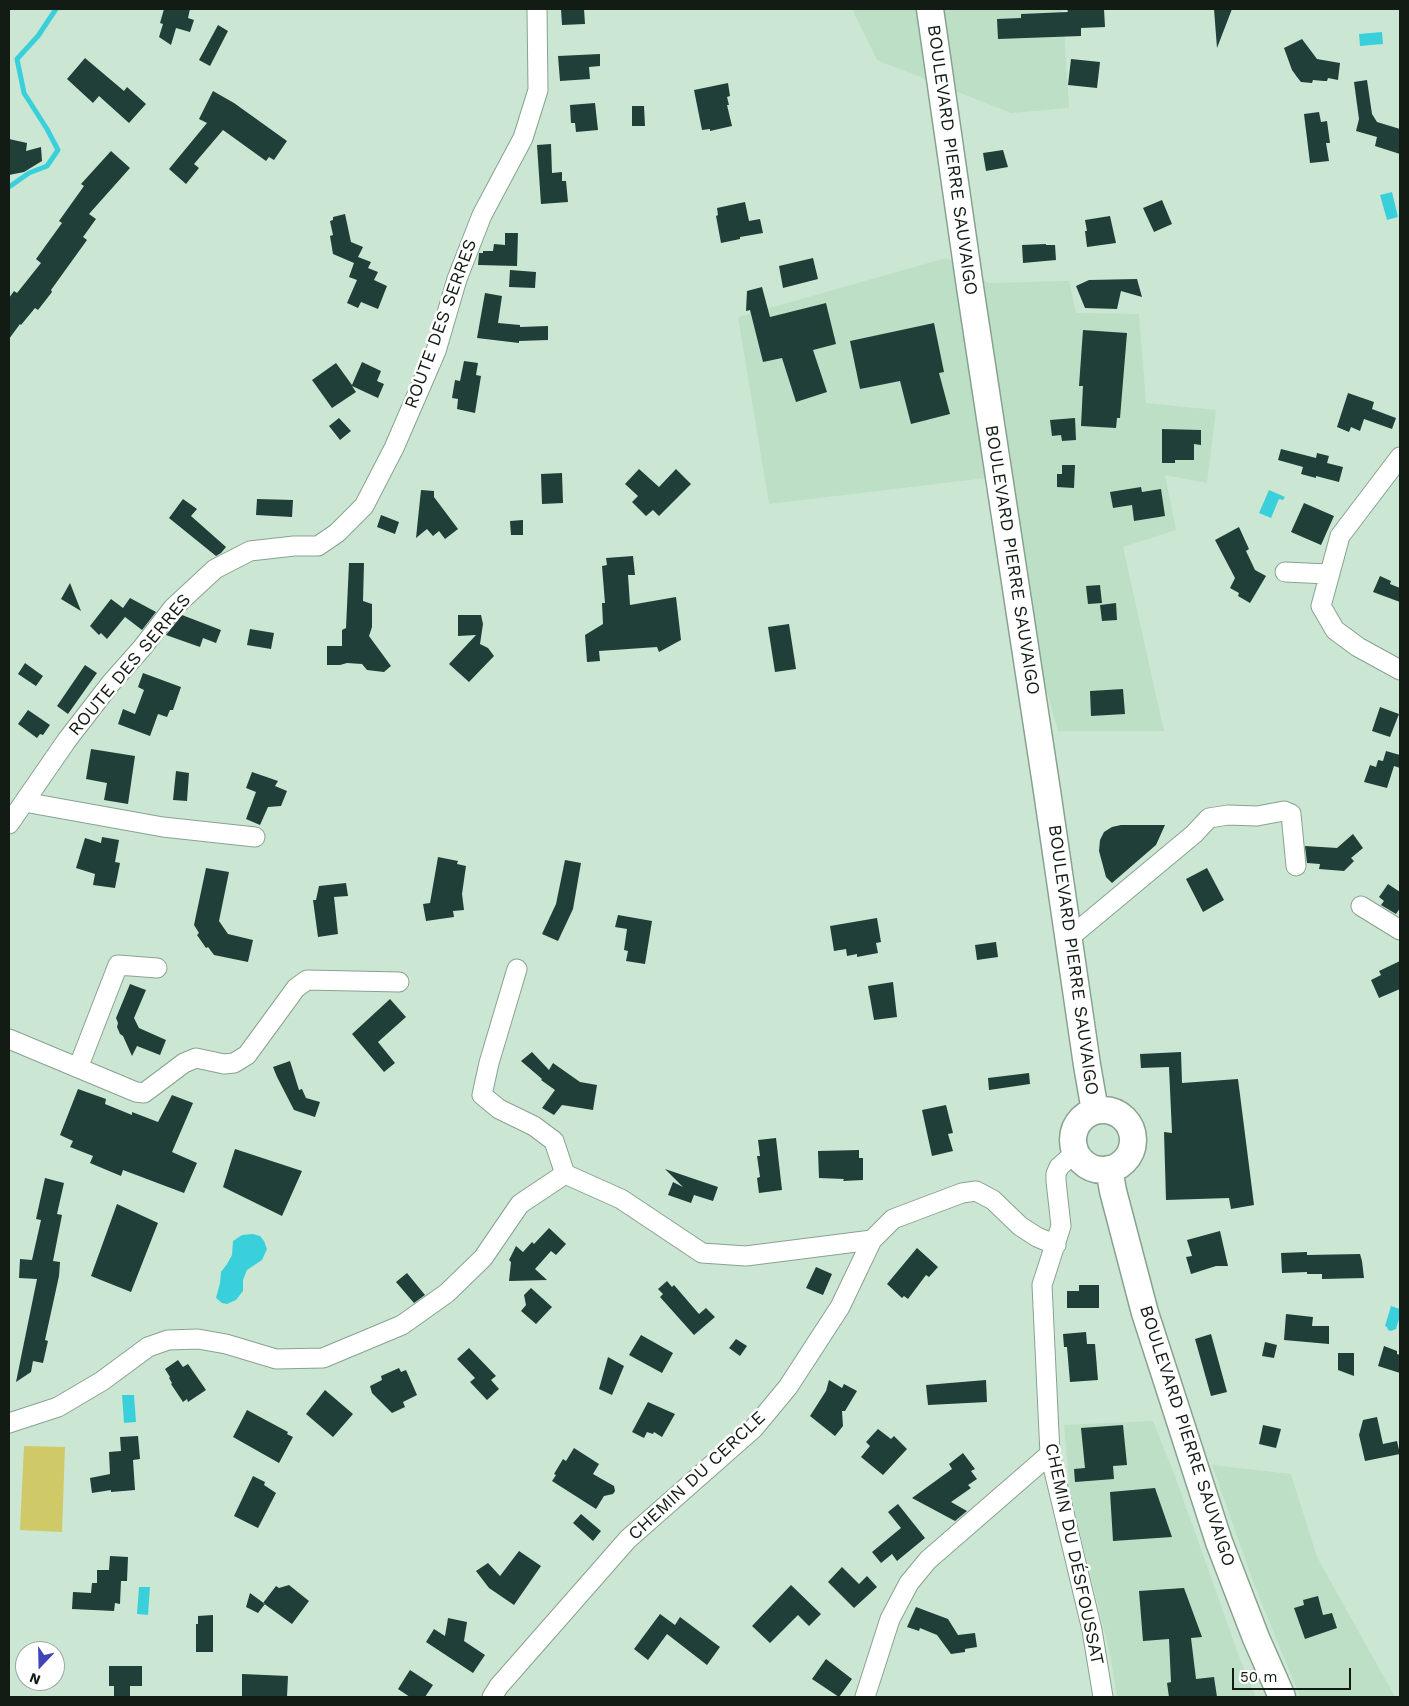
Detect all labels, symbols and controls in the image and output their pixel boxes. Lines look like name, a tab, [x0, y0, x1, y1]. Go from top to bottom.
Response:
street label: BOULEVARD PIERRE SAUVAIGO	[922, 23, 982, 297]
street label: ROUTE DES SERRES	[400, 236, 482, 412]
street label: BOULEVARD PIERRE SAUVAIGO	[980, 423, 1044, 697]
street label: ROUTE DES SERRES	[64, 590, 196, 740]
street label: BOULEVARD PIERRE SAUVAIGO	[1043, 823, 1103, 1097]
street label: BOULEVARD PIERRE SAUVAIGO	[1135, 1303, 1239, 1569]
street label: CHEMIN DU CERCLE	[624, 1407, 770, 1545]
street label: CHEMIN DU DÉSFOUSSAT	[1040, 1441, 1108, 1667]
north arrow	[15, 1641, 65, 1691]
scale bar	[1234, 1658, 1353, 1690]
text: 50 m	[1240, 1668, 1277, 1686]
text: N	[27, 1670, 43, 1688]

